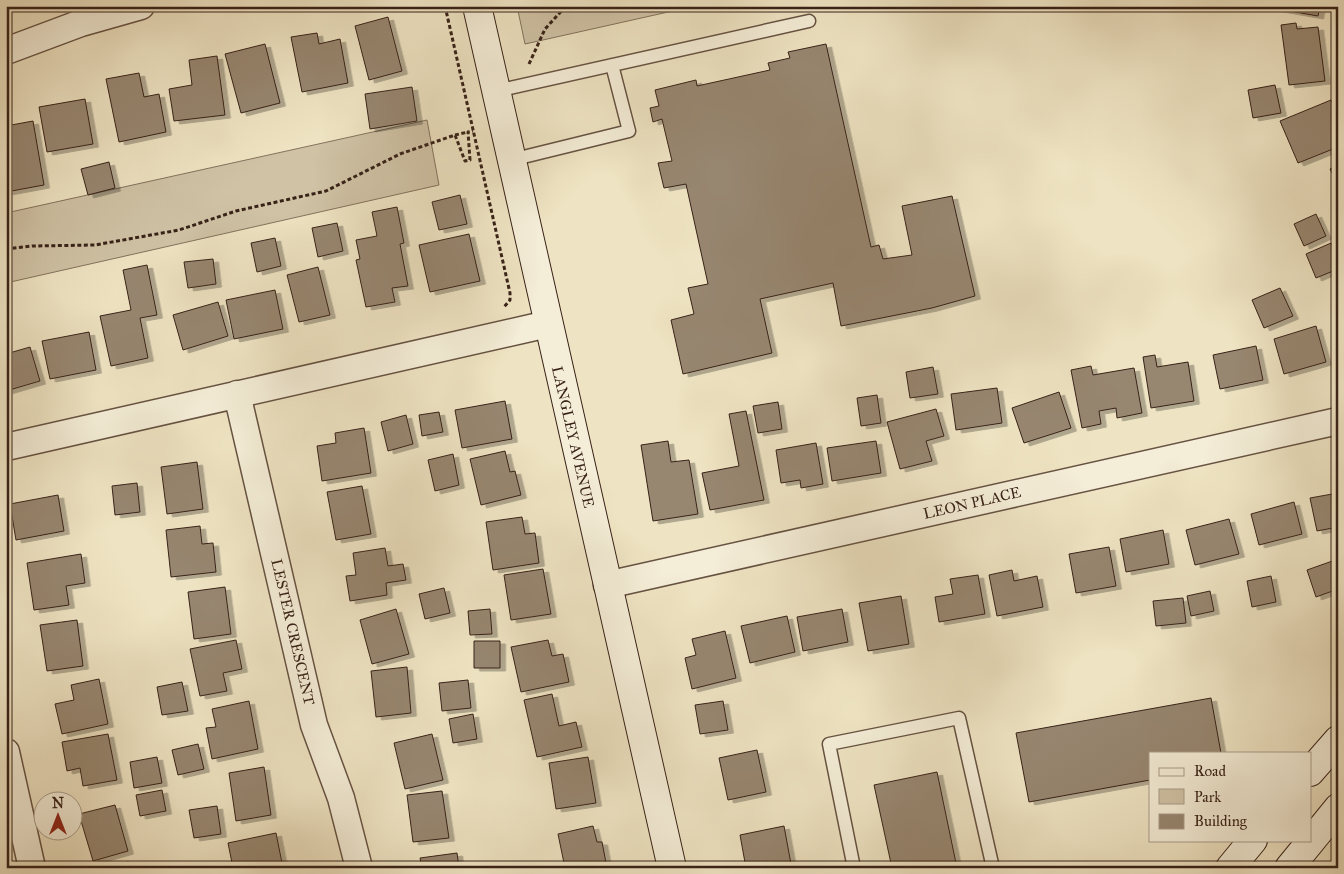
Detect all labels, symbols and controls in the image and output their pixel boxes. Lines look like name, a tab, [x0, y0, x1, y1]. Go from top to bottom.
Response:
street label: LANGLEY AVENUE	[548, 364, 598, 510]
street label: LEON PLACE	[921, 483, 1023, 523]
street label: LESTER CRESCENT	[267, 557, 319, 707]
legend	[1149, 752, 1312, 842]
text: Road	[1194, 762, 1226, 780]
text: Park	[1194, 788, 1221, 806]
north arrow	[32, 792, 82, 842]
text: N	[52, 795, 64, 812]
text: Building	[1194, 812, 1248, 830]

